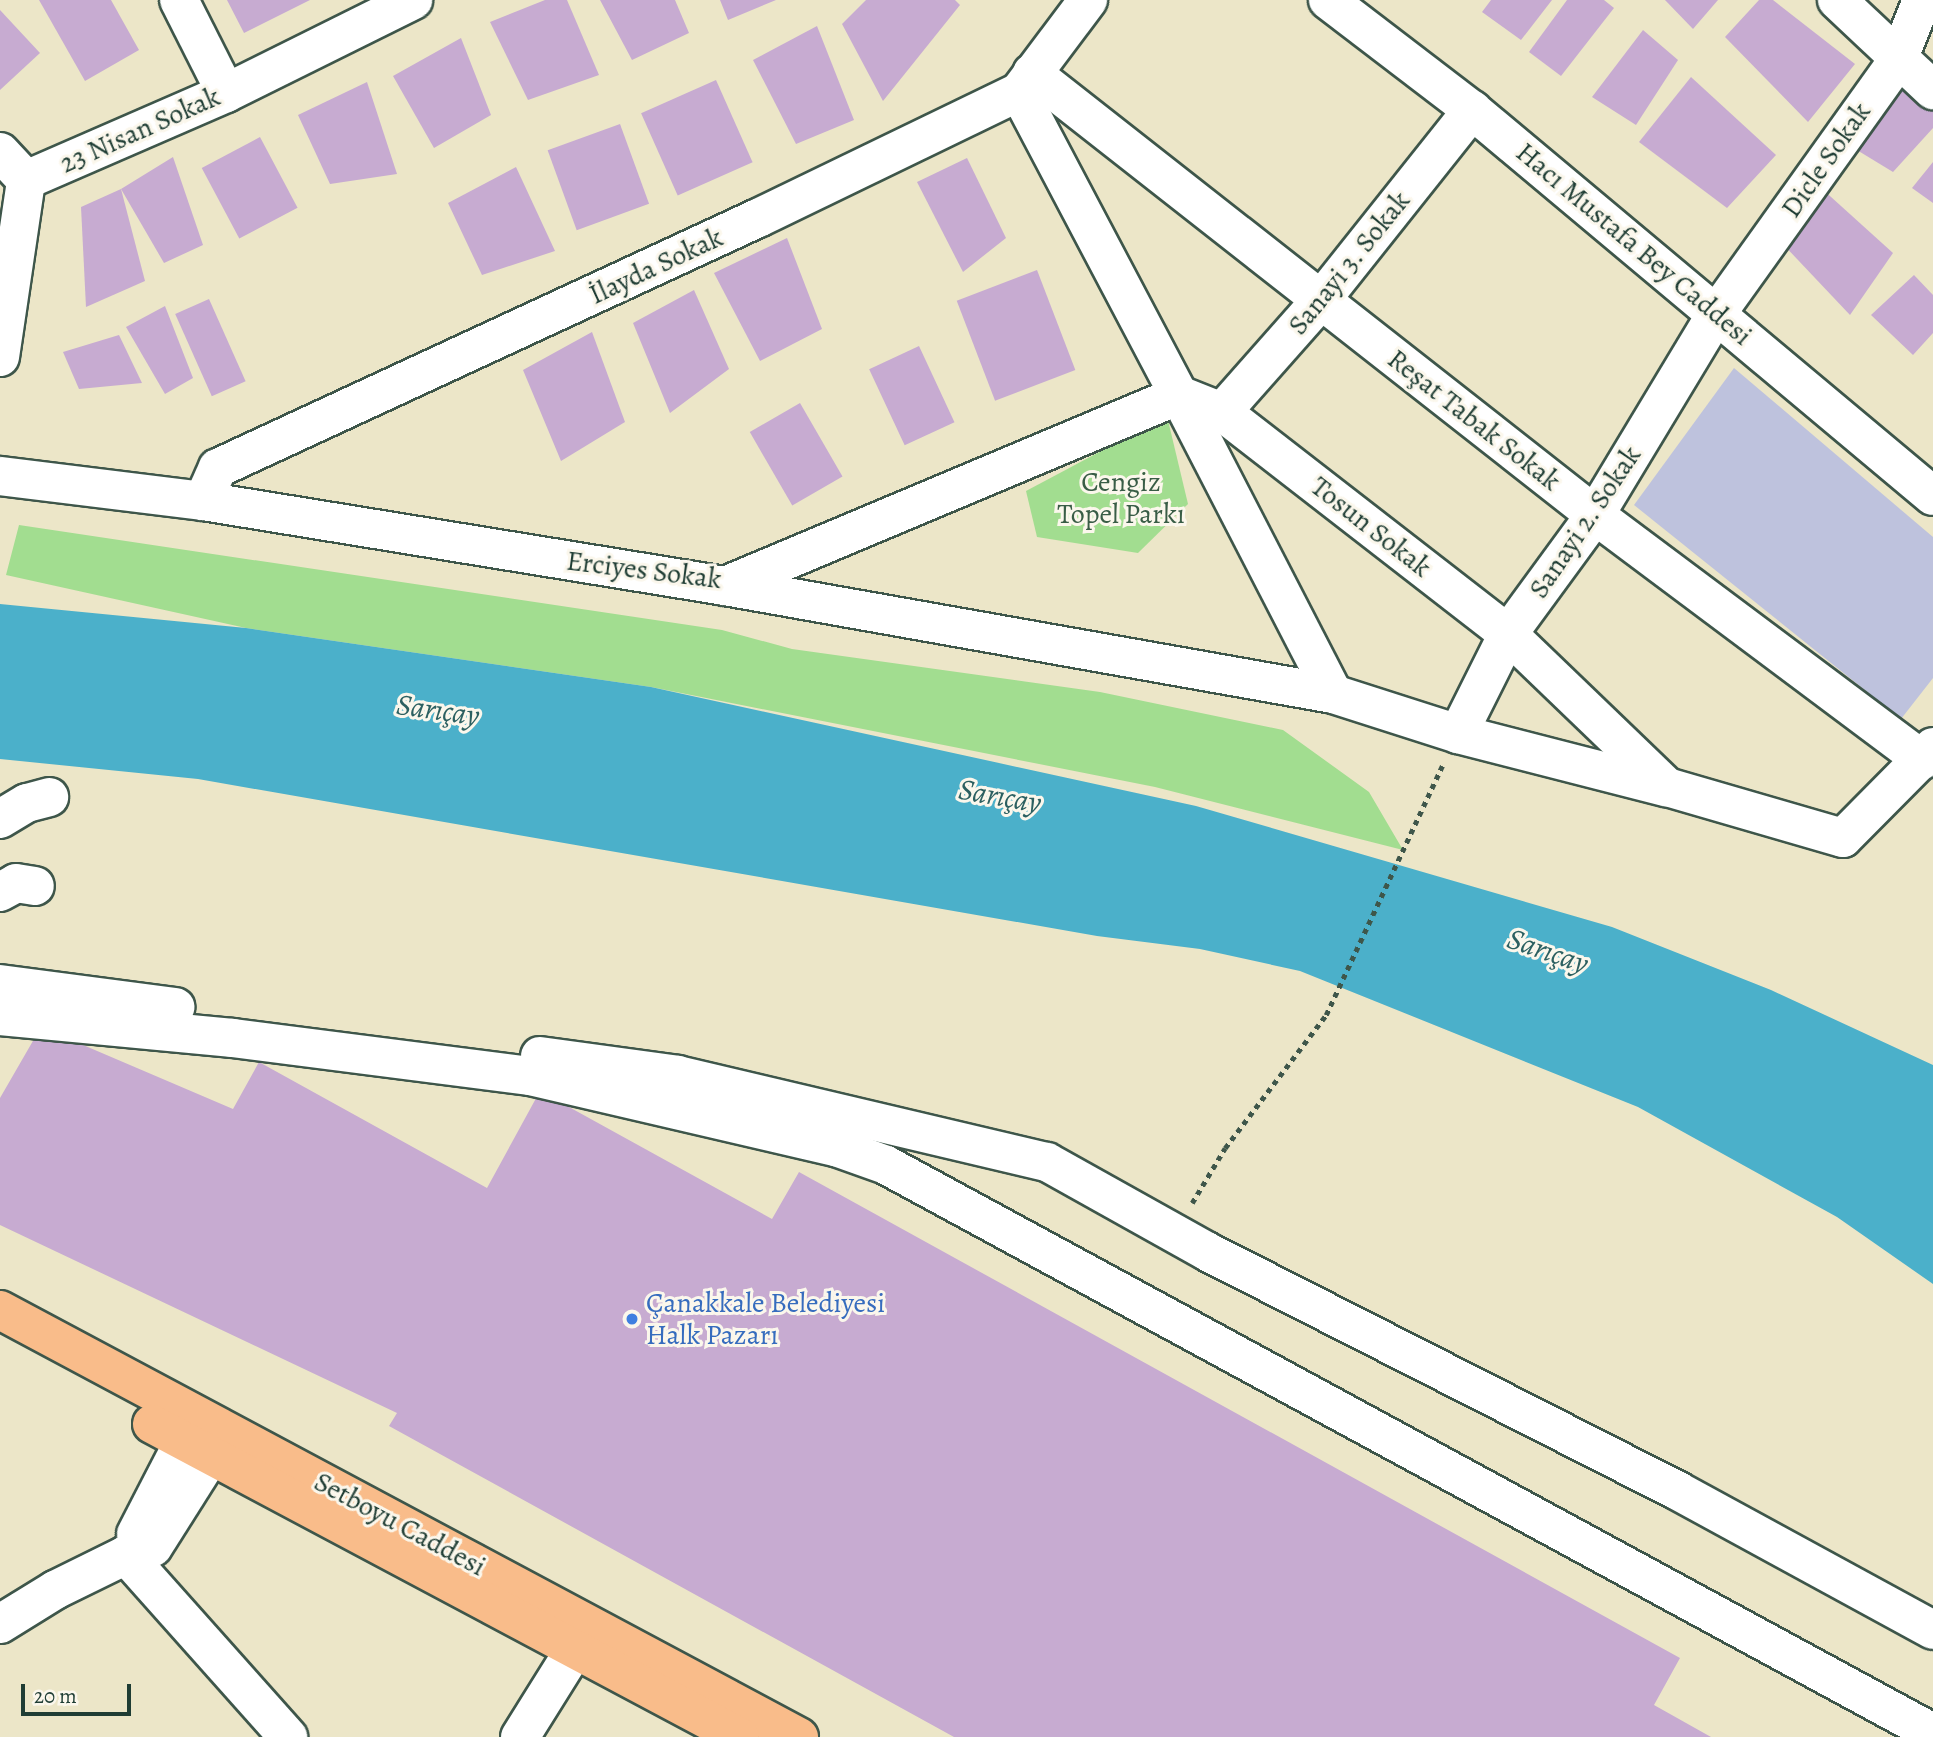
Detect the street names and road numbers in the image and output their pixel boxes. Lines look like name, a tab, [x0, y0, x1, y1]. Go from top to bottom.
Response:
street label: 23 Nisan Sokak	[55, 80, 225, 180]
street label: Dicle Sokak	[1774, 96, 1878, 224]
street label: Hacı Mustafa Bey Caddesi	[1509, 135, 1759, 353]
street label: Sanayi 3. Sokak	[1281, 184, 1417, 342]
street label: İlayda Sokak	[584, 220, 728, 312]
street label: Reşat Tabak Sokak	[1381, 342, 1567, 498]
street label: Sanayi 2. Sokak	[1522, 439, 1648, 605]
street label: Tosun Sokak	[1304, 470, 1438, 584]
street label: Erciyes Sokak	[565, 544, 723, 596]
street label: Setboyu Caddesi	[309, 1465, 491, 1583]

